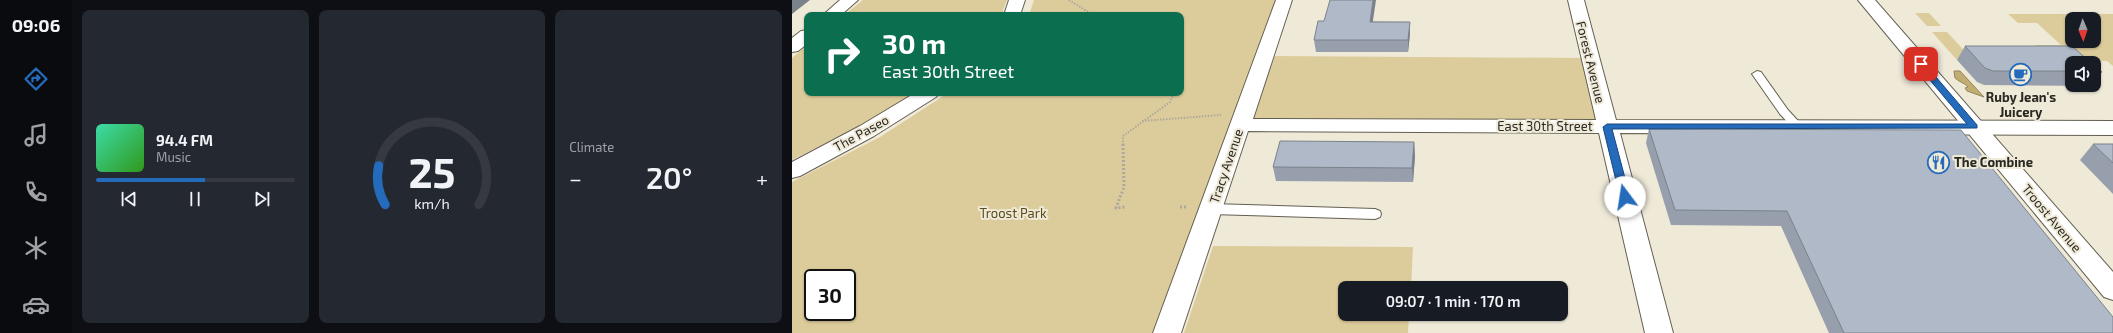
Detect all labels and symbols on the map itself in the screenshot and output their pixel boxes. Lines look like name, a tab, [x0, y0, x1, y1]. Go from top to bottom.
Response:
north arrow	[2065, 12, 2101, 48]
street label: Forest Avenue	[1573, 19, 1609, 105]
pin	[1904, 47, 1938, 81]
cafe icon: Ruby Jean's Juicery	[2008, 62, 2034, 88]
place label: Ruby Jean's Juicery	[1986, 89, 2056, 120]
street label: The Paseo	[831, 111, 891, 155]
street label: East 30th Street	[1497, 118, 1593, 134]
street label: Tracy Avenue	[1206, 127, 1246, 205]
restaurant icon: The Combine	[1926, 149, 1952, 175]
place label: The Combine	[1954, 154, 2033, 170]
position arrow	[1604, 176, 1646, 218]
street label: Troost Avenue	[2019, 181, 2085, 255]
park label: Troost Park	[979, 205, 1047, 221]
speed limit sign: 30	[804, 269, 856, 321]

